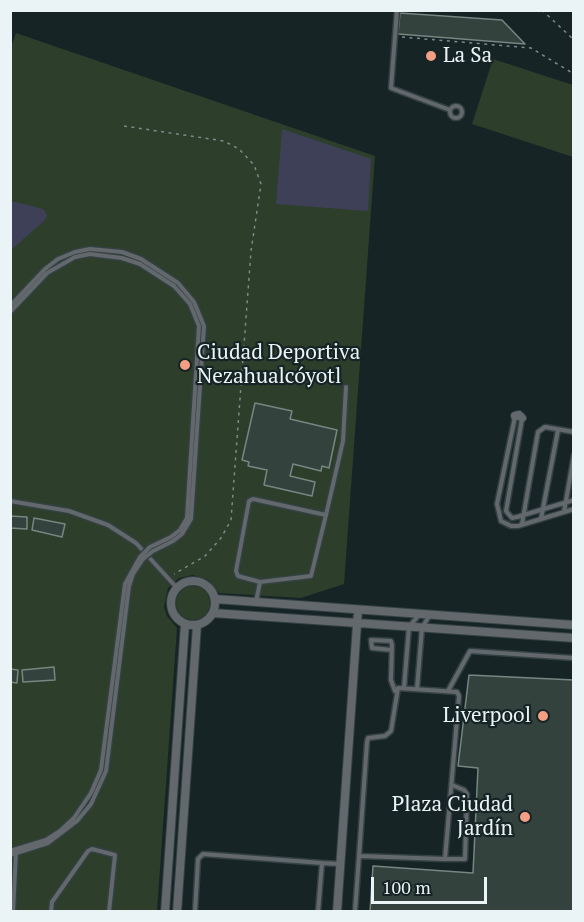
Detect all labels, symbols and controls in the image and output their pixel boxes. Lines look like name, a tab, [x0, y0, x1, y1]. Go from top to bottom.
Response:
place label: La Sa	[443, 43, 492, 69]
marker: La Sa	[424, 49, 438, 63]
place label: Ciudad Deportiva Nezahualcóyotl	[197, 340, 360, 390]
marker: Ciudad Deportiva Nezahualcóyotl	[178, 358, 192, 372]
place label: Liverpool	[443, 703, 531, 729]
marker: Liverpool	[536, 709, 550, 723]
place label: Plaza Ciudad Jardín	[392, 792, 513, 842]
marker: Plaza Ciudad Jardín	[518, 810, 532, 824]
scale bar	[374, 865, 490, 903]
text: 100 m	[382, 875, 431, 899]

